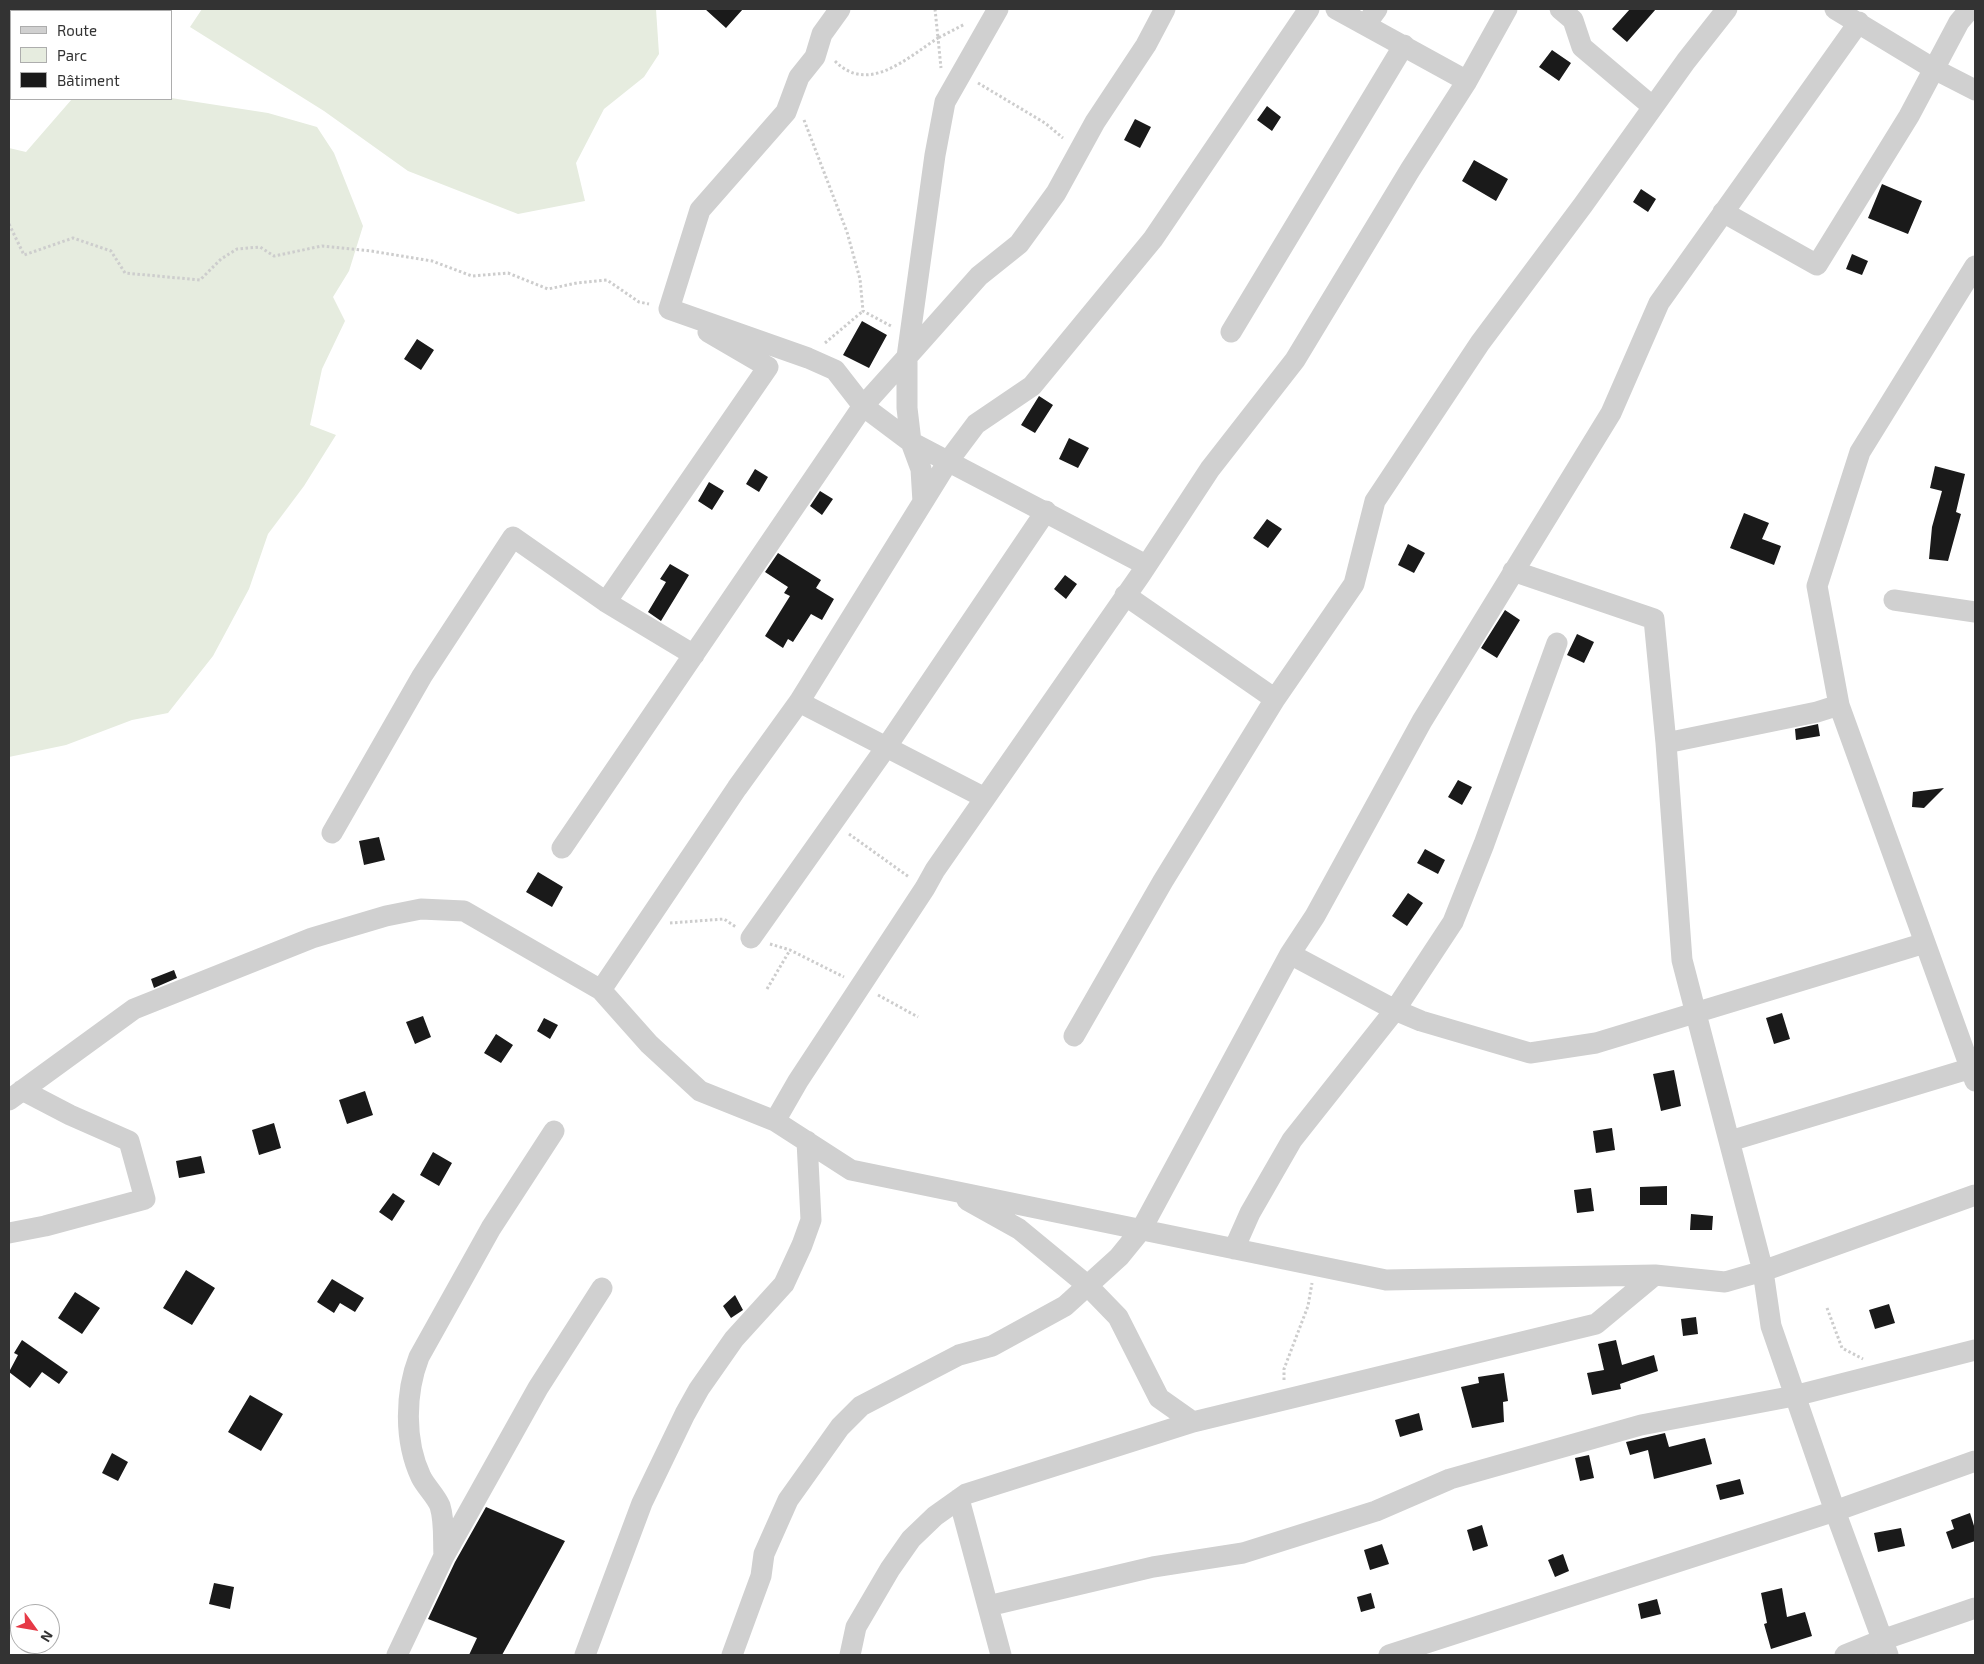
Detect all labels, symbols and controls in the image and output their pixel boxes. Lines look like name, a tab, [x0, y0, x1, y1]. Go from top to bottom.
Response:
legend	[10, 10, 172, 100]
text: Route	[57, 21, 97, 39]
text: Parc	[57, 46, 87, 64]
text: Bâtiment	[57, 71, 120, 89]
north arrow	[10, 1604, 60, 1654]
text: N	[37, 1628, 57, 1645]

